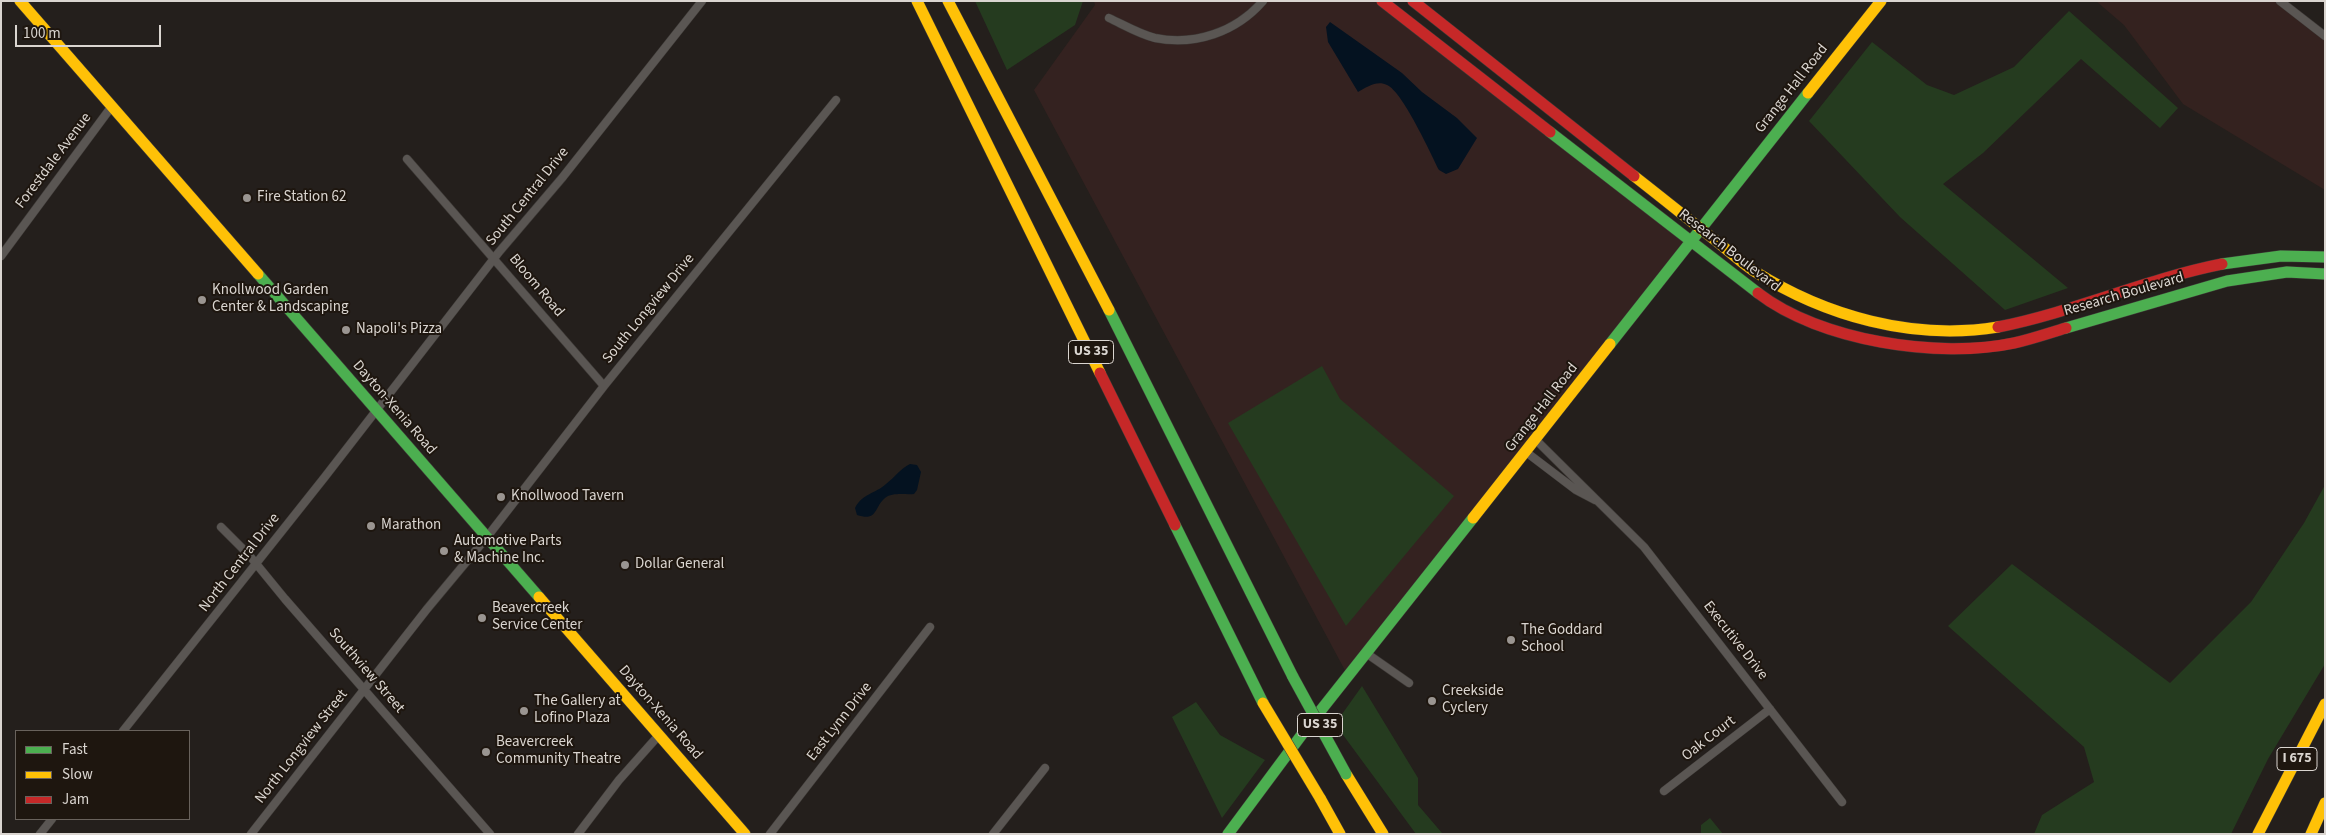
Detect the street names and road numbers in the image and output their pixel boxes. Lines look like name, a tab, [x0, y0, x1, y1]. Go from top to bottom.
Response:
street label: Grange Hall Road	[1752, 41, 1832, 137]
street label: Forestdale Avenue	[12, 110, 96, 212]
street label: South Central Drive	[483, 144, 573, 250]
street label: Research Boulevard	[1675, 206, 1783, 296]
street label: South Longview Drive	[599, 250, 699, 368]
street label: Bloom Road	[505, 251, 567, 321]
street label: Research Boulevard	[2062, 269, 2186, 321]
road number: US 35	[1068, 341, 1114, 364]
street label: Dayton-Xenia Road	[348, 357, 440, 459]
street label: Grange Hall Road	[1502, 360, 1582, 456]
street label: North Central Drive	[196, 510, 284, 616]
street label: Executive Drive	[1699, 598, 1771, 684]
street label: Southview Street	[324, 625, 408, 717]
street label: Dayton-Xenia Road	[614, 662, 706, 764]
street label: East Lynn Drive	[804, 679, 876, 765]
street label: North Longview Street	[252, 686, 352, 808]
street label: Oak Court	[1679, 712, 1739, 766]
road number: US 35	[1298, 714, 1342, 736]
road number: I 675	[2277, 748, 2317, 771]

